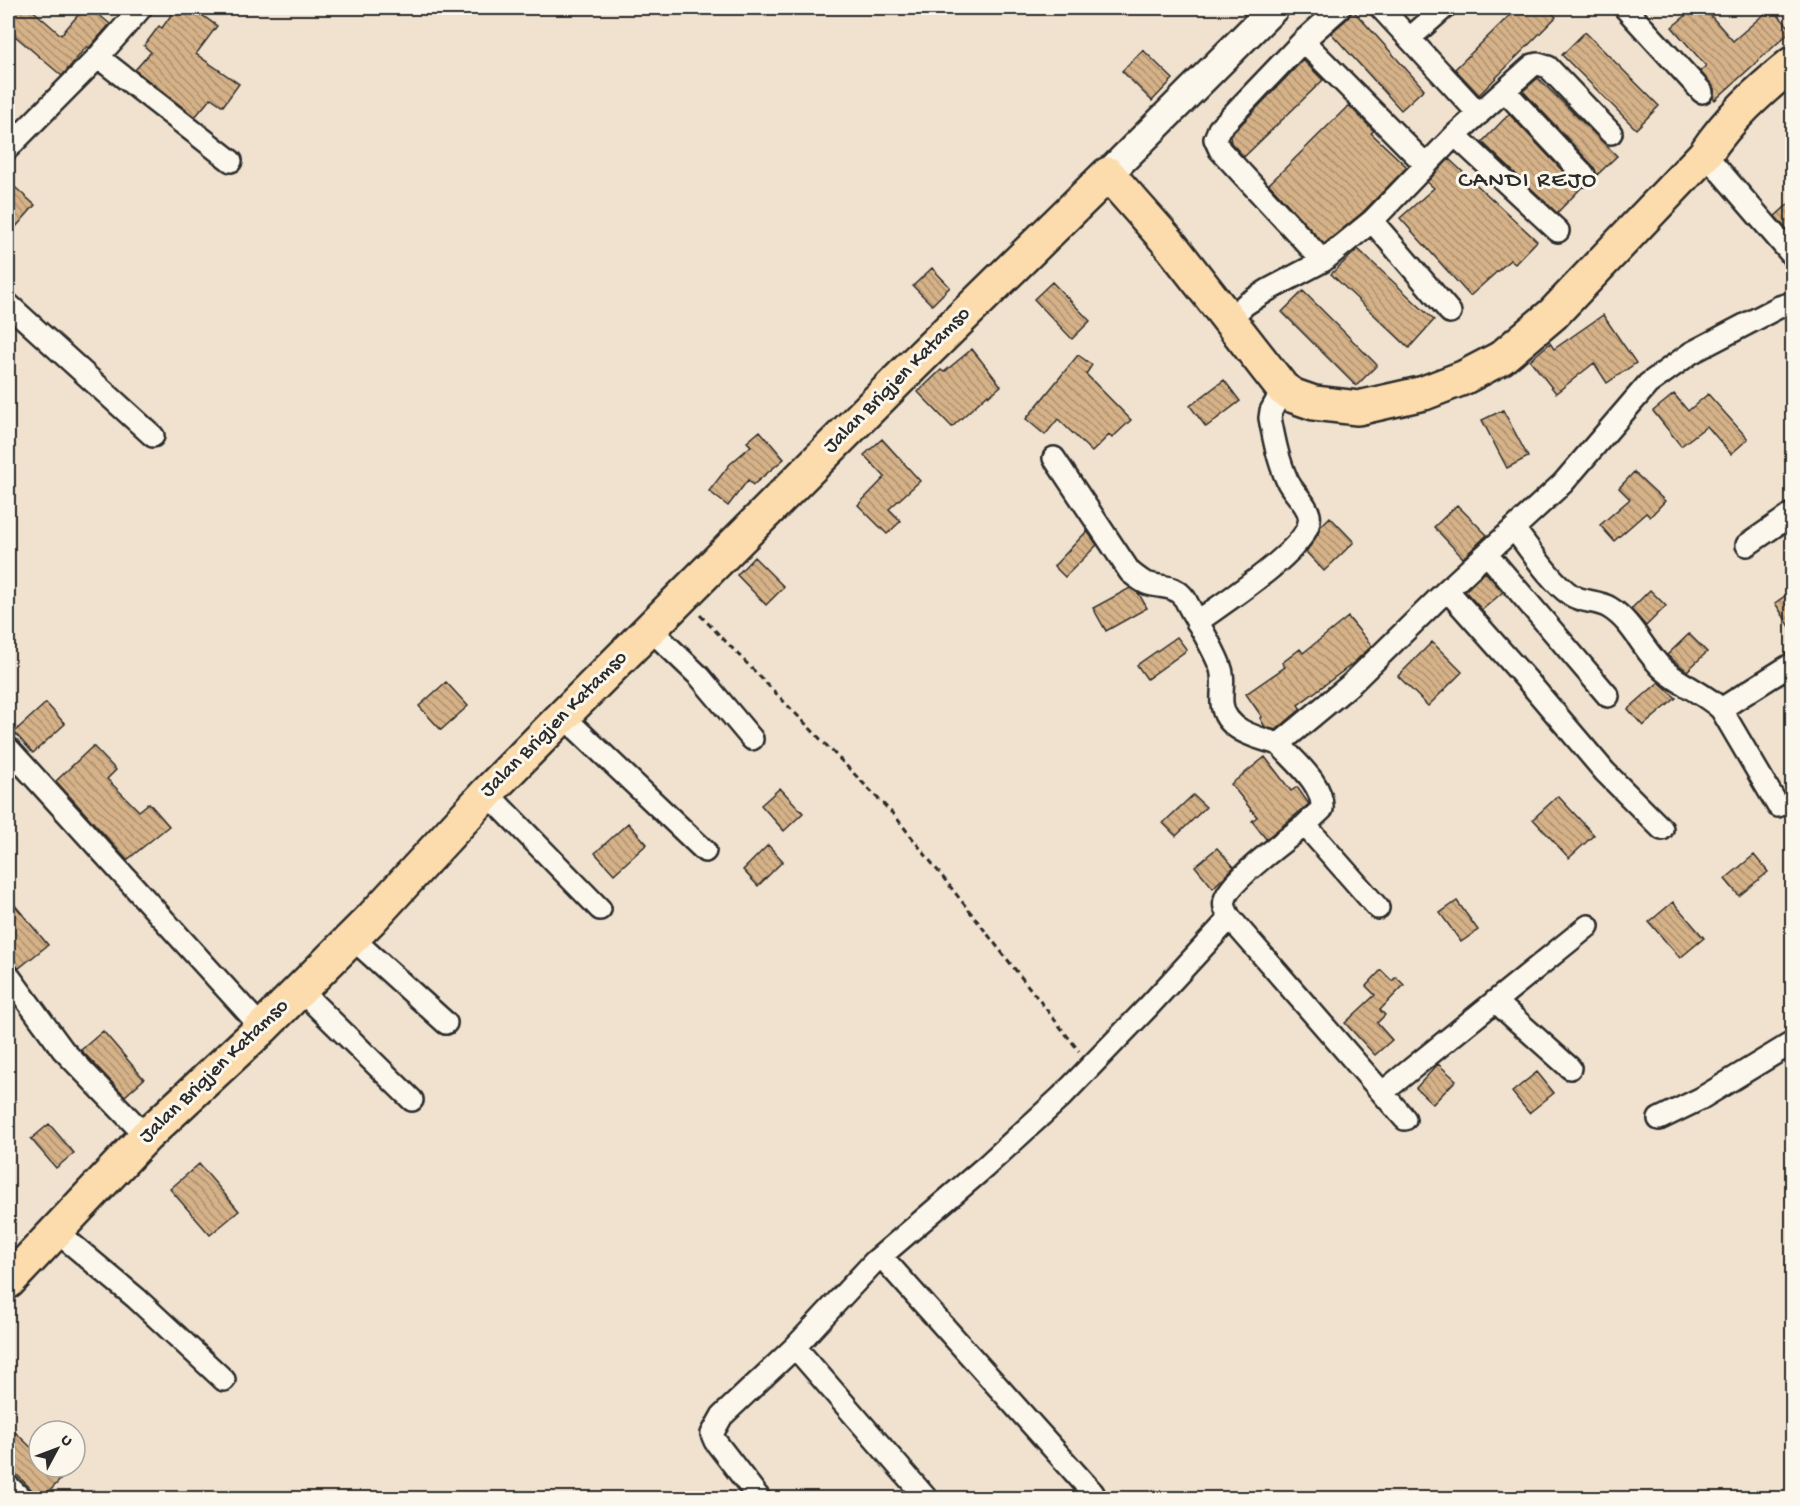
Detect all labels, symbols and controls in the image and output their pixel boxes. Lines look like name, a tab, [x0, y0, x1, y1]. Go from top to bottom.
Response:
district label: CANDI REJO	[1458, 167, 1598, 196]
street label: Jalan Brigjen Katamso	[819, 302, 977, 460]
street label: Jalan Brigjen Katamso	[476, 646, 634, 804]
street label: Jalan Brigjen Katamso	[135, 994, 295, 1150]
north arrow	[27, 1419, 87, 1479]
text: U	[55, 1432, 76, 1452]

